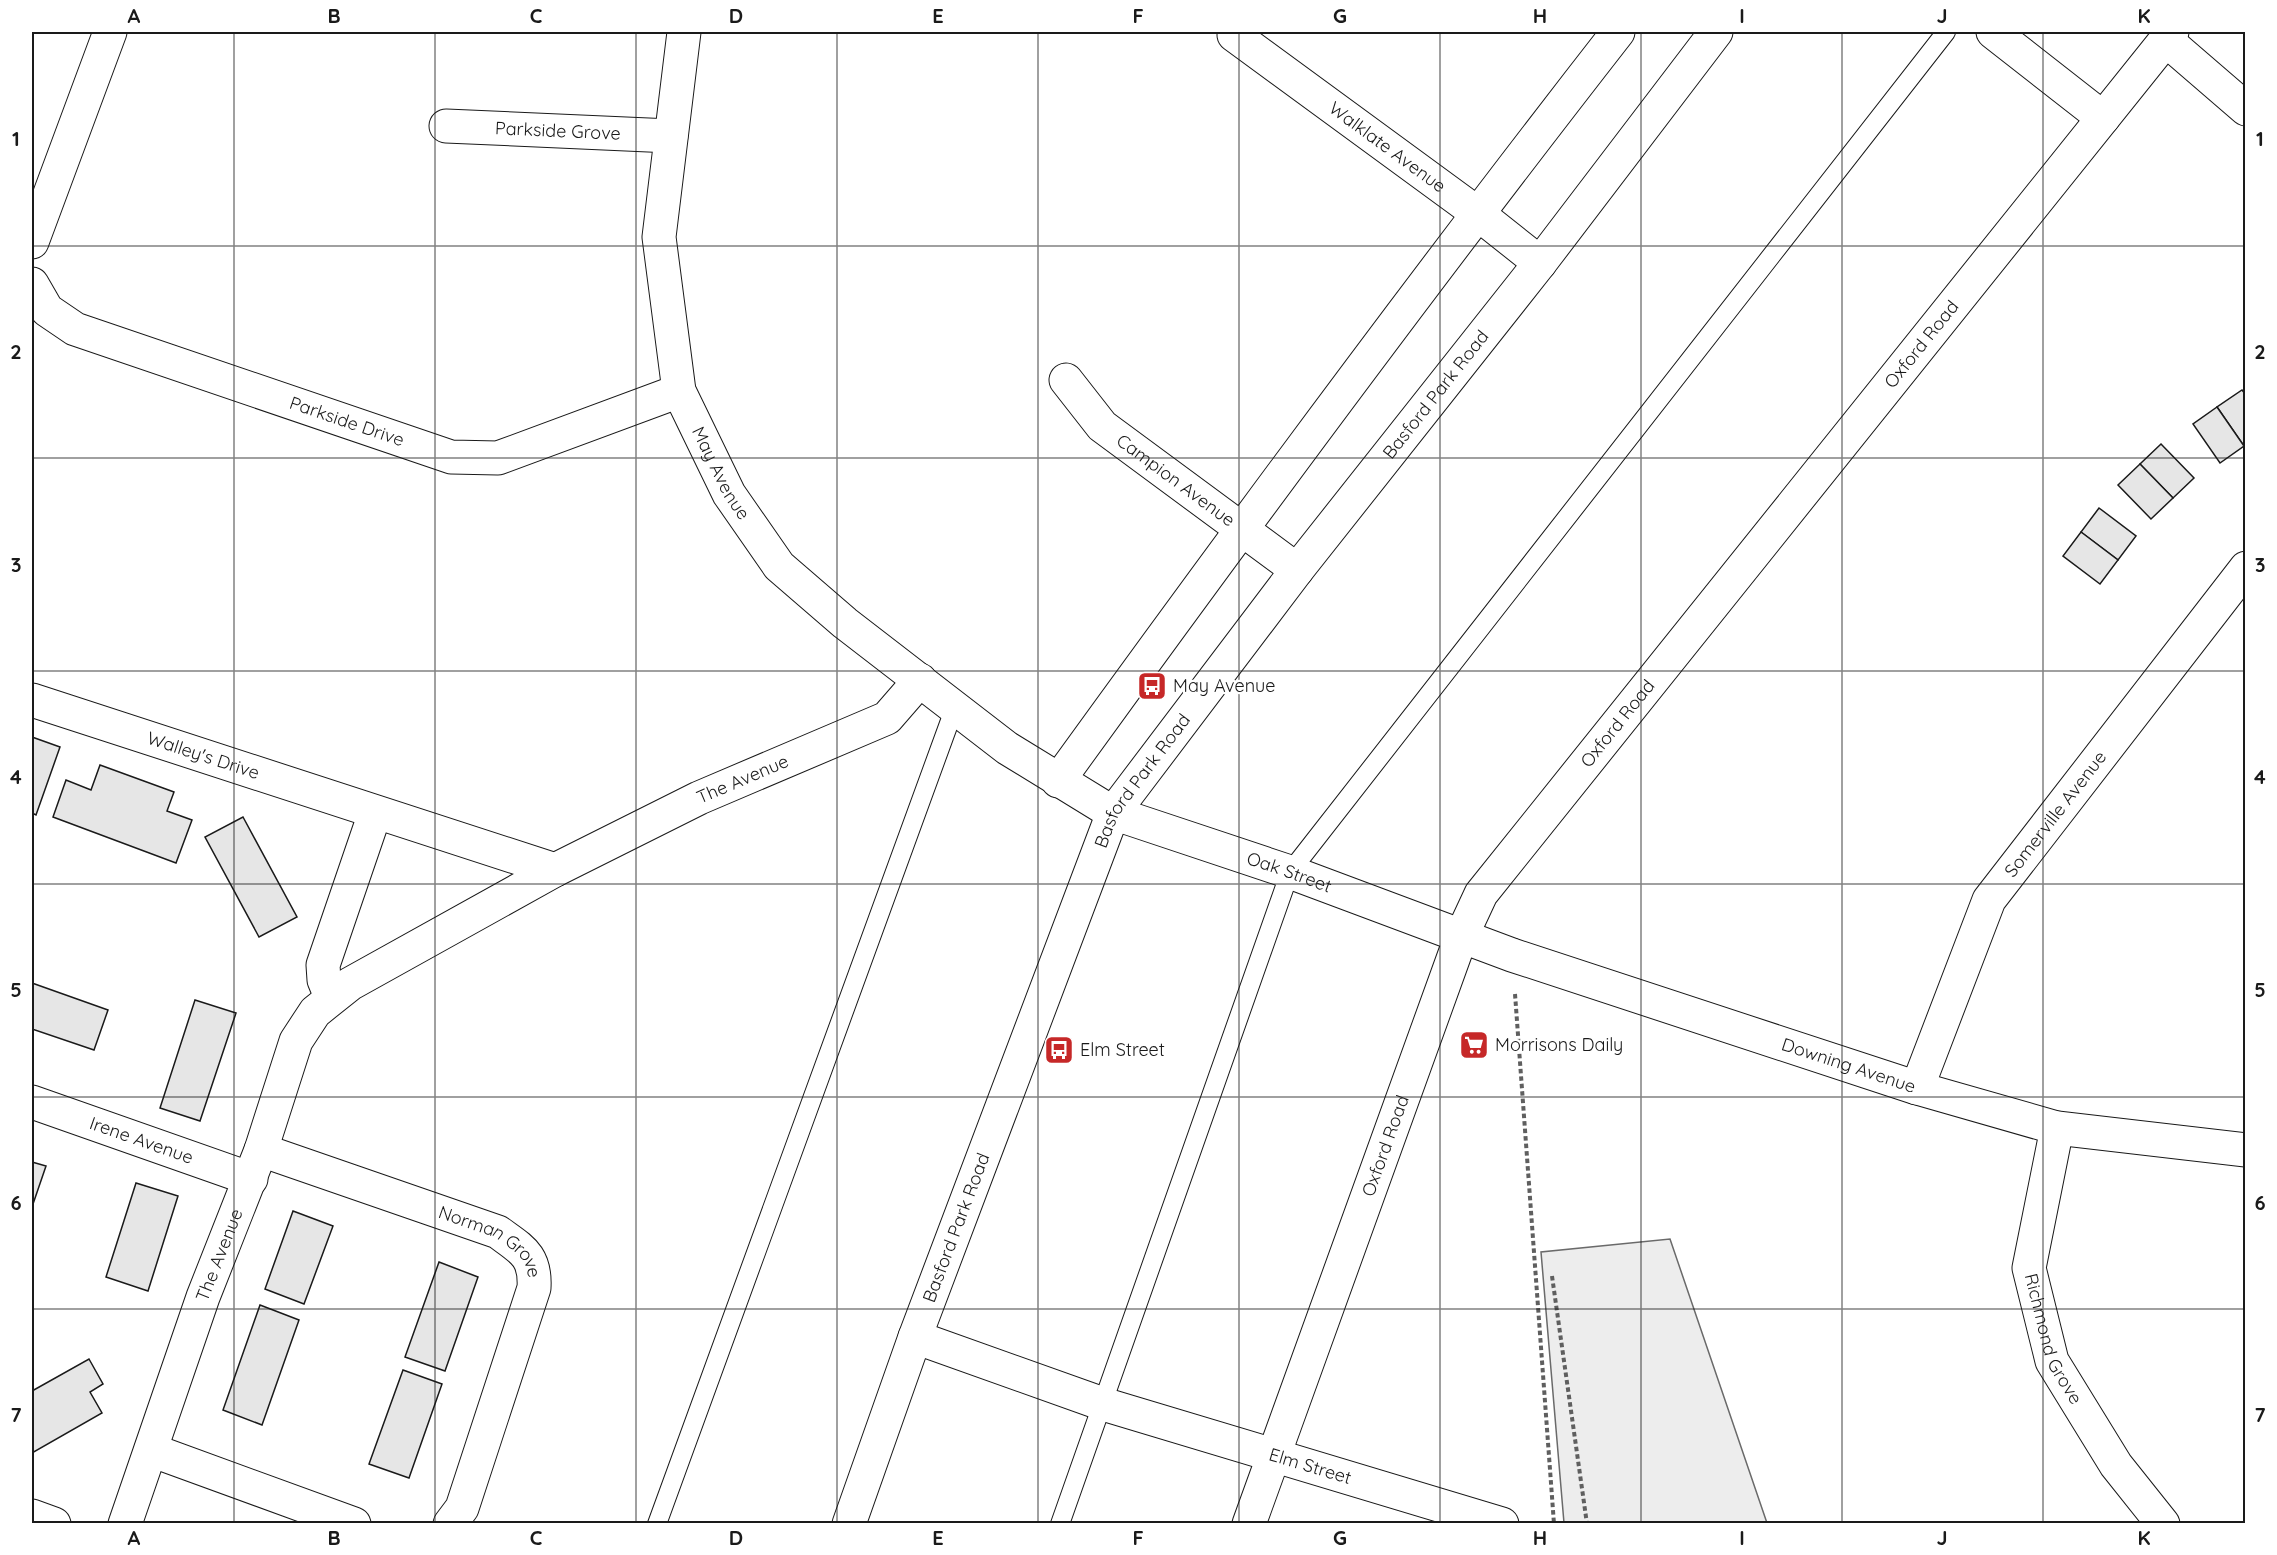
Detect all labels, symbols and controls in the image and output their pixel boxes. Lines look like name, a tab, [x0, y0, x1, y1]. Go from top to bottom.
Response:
text: A	[128, 3, 141, 28]
text: B	[327, 3, 341, 28]
text: C	[530, 3, 543, 28]
text: D	[729, 3, 743, 28]
text: E	[932, 3, 944, 28]
text: F	[1132, 3, 1144, 28]
text: G	[1333, 3, 1347, 28]
text: H	[1533, 3, 1547, 28]
text: I	[1739, 3, 1745, 28]
text: J	[1936, 3, 1948, 28]
text: K	[2137, 3, 2151, 28]
street label: Walklate Avenue	[1324, 96, 1451, 197]
street label: Parkside Grove	[495, 116, 621, 145]
text: 1	[12, 126, 20, 151]
text: 1	[2256, 126, 2264, 151]
street label: Oxford Road	[1879, 295, 1963, 393]
street label: Basford Park Road	[1377, 325, 1493, 463]
text: 2	[10, 339, 22, 364]
text: 2	[2254, 339, 2266, 364]
street label: Parkside Drive	[287, 391, 407, 451]
street label: May Avenue	[687, 423, 755, 524]
street label: Campion Avenue	[1112, 429, 1240, 531]
text: 3	[11, 552, 21, 577]
text: 3	[2255, 552, 2265, 577]
bus stop icon: May Avenue	[1136, 670, 1168, 702]
place label: May Avenue	[1173, 674, 1276, 697]
street label: Oxford Road	[1575, 675, 1659, 772]
street label: Basford Park Road	[1089, 709, 1195, 851]
street label: Walley's Drive	[144, 726, 262, 784]
street label: Somerville Avenue	[1999, 746, 2111, 882]
street label: The Avenue	[693, 749, 792, 809]
text: 4	[10, 764, 22, 789]
text: 4	[2254, 764, 2266, 789]
street label: Oak Street	[1244, 846, 1335, 898]
text: 5	[10, 977, 22, 1002]
text: 5	[2254, 977, 2266, 1002]
supermarket icon: Morrisons Daily	[1458, 1029, 1490, 1061]
street label: Downing Avenue	[1779, 1032, 1919, 1098]
place label: Morrisons Daily	[1495, 1033, 1623, 1056]
bus stop icon: Elm Street	[1043, 1034, 1075, 1066]
place label: Elm Street	[1080, 1038, 1165, 1061]
street label: Oxford Road	[1356, 1092, 1414, 1200]
street label: Irene Avenue	[87, 1111, 197, 1169]
street label: Basford Park Road	[917, 1150, 994, 1306]
text: 6	[10, 1190, 22, 1215]
text: 6	[2254, 1190, 2266, 1215]
street label: Norman Grove	[436, 1200, 546, 1279]
street label: The Avenue	[190, 1205, 248, 1305]
street label: Richmond Grove	[2020, 1271, 2088, 1408]
text: 7	[11, 1402, 22, 1427]
text: 7	[2255, 1402, 2266, 1427]
street label: Elm Street	[1266, 1443, 1354, 1489]
text: A	[128, 1525, 141, 1550]
text: B	[327, 1525, 341, 1550]
text: C	[530, 1525, 543, 1550]
text: D	[729, 1525, 743, 1550]
text: E	[932, 1525, 944, 1550]
text: F	[1132, 1525, 1144, 1550]
text: G	[1333, 1525, 1347, 1550]
text: H	[1533, 1525, 1547, 1550]
text: I	[1739, 1525, 1745, 1550]
text: J	[1936, 1525, 1948, 1550]
text: K	[2137, 1525, 2151, 1550]

